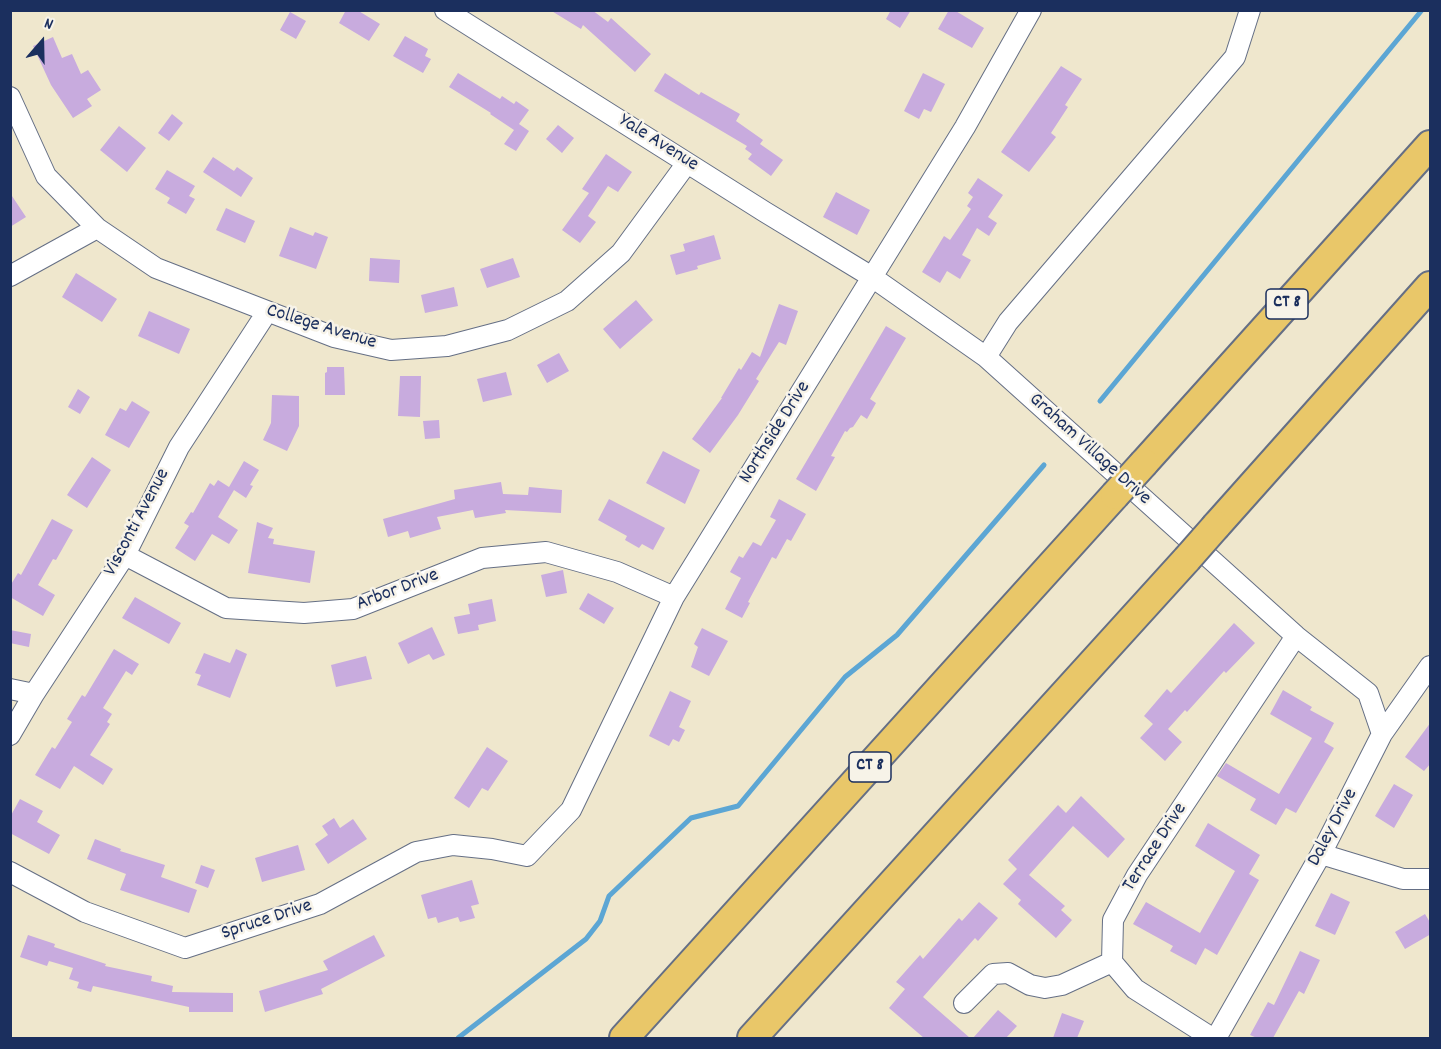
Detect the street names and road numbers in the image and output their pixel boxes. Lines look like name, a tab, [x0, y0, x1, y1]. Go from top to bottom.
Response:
street label: Yale Avenue	[614, 110, 702, 178]
road number: CT 8	[1266, 289, 1308, 319]
street label: College Avenue	[263, 300, 379, 356]
street label: Northside Drive	[735, 377, 817, 489]
street label: Graham Village Drive	[1023, 389, 1155, 511]
street label: Visconti Avenue	[100, 465, 176, 581]
street label: Arbor Drive	[353, 564, 443, 618]
road number: CT 8	[849, 752, 891, 782]
street label: Daley Drive	[1304, 785, 1364, 871]
street label: Terrace Drive	[1118, 799, 1194, 897]
street label: Spruce Drive	[219, 895, 315, 947]

